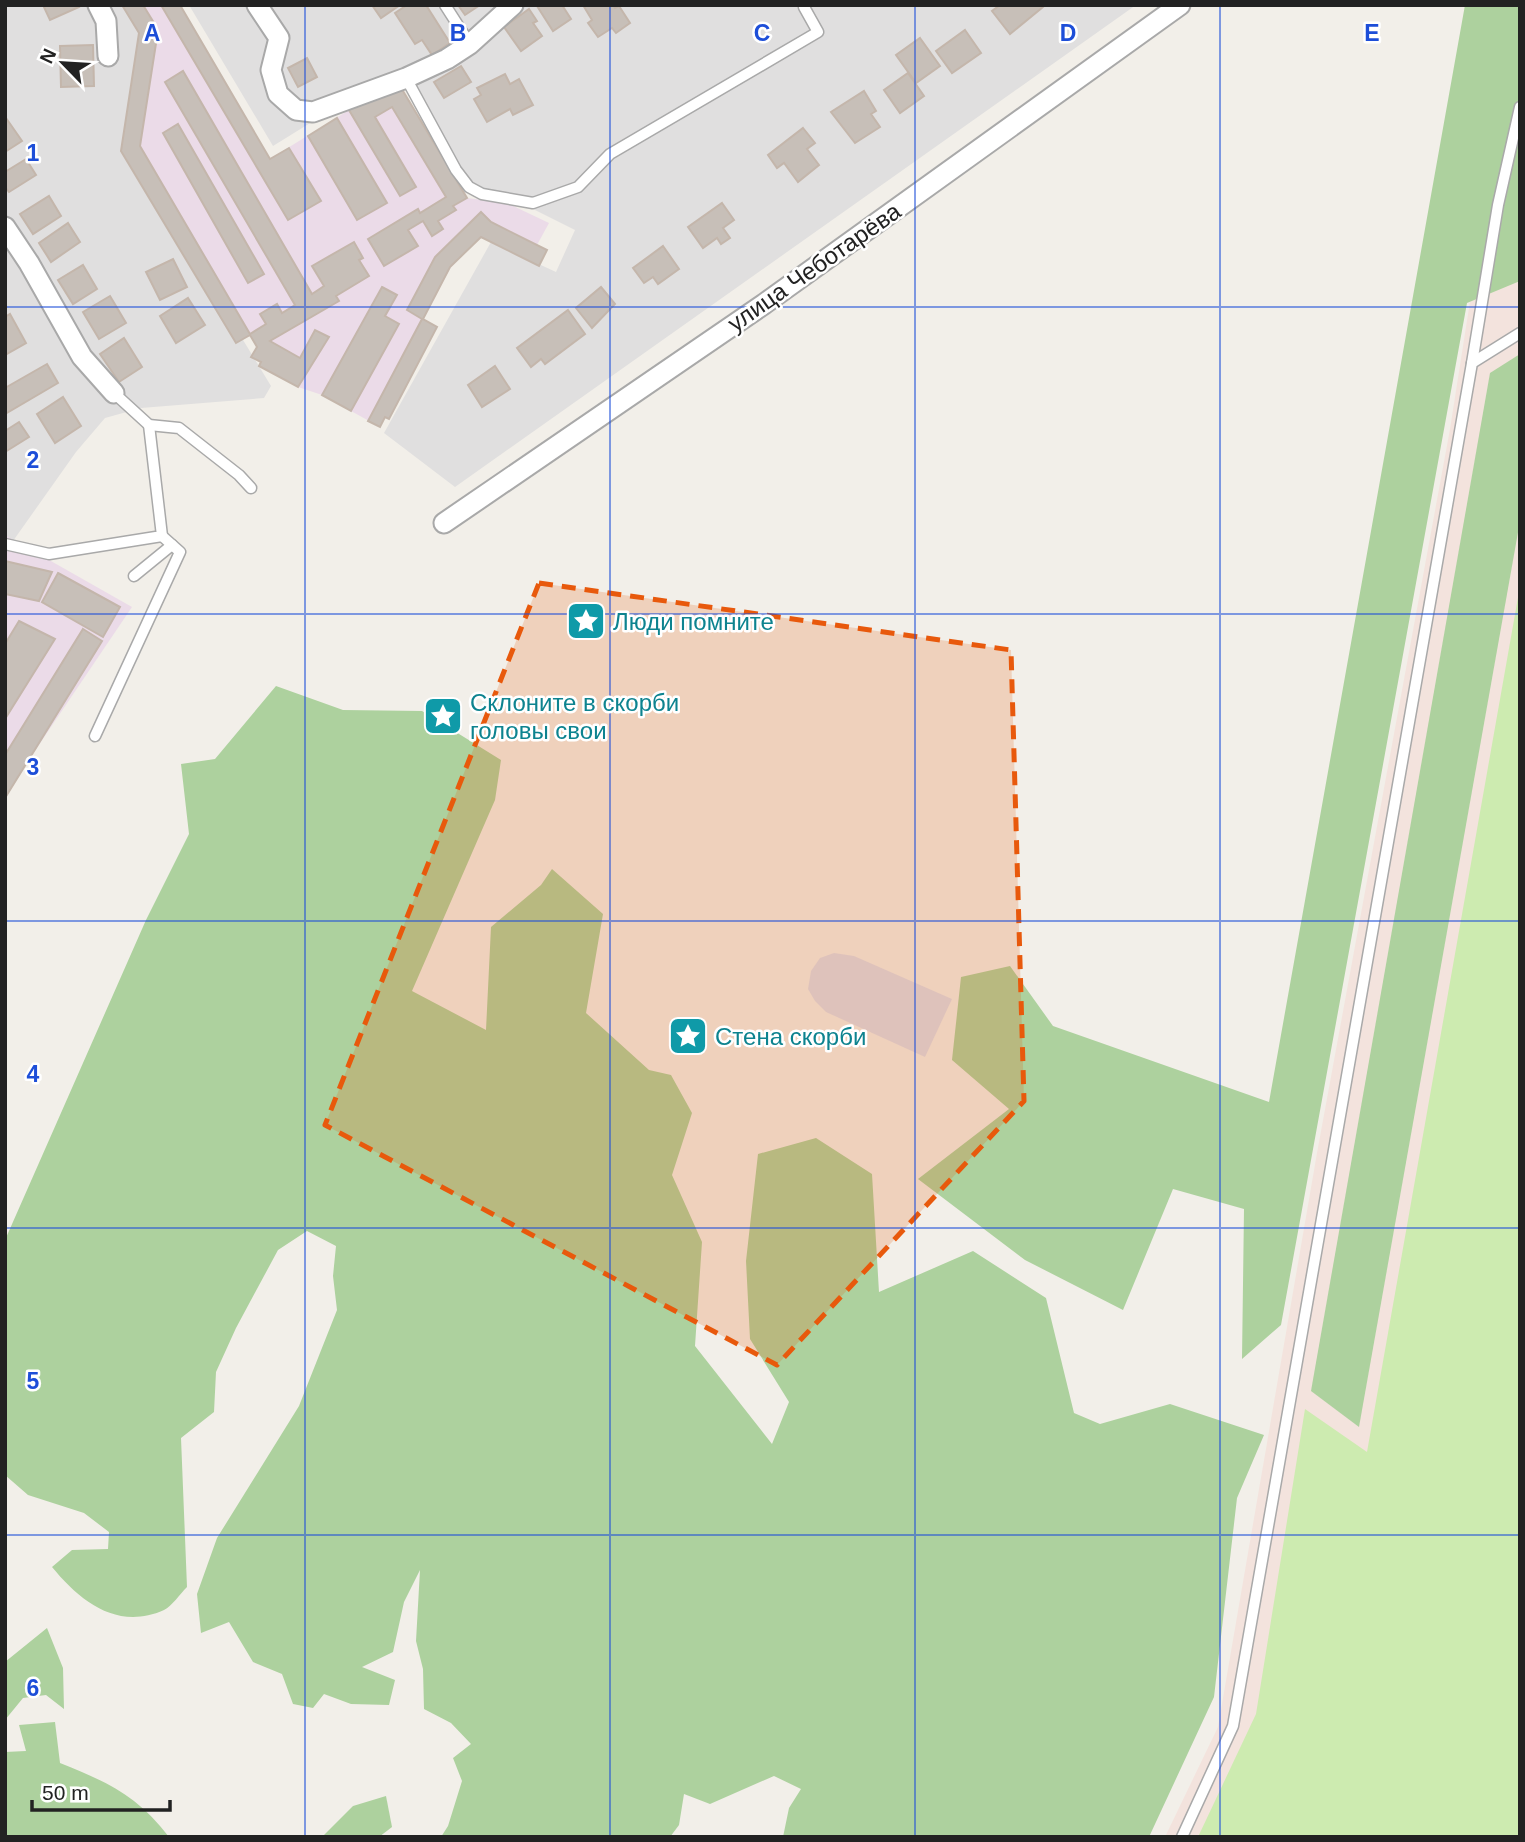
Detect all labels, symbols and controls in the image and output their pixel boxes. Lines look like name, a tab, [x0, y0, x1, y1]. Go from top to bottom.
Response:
text: A	[144, 20, 160, 46]
text: B	[450, 20, 466, 46]
text: C	[754, 20, 770, 46]
text: D	[1060, 20, 1076, 46]
text: E	[1364, 20, 1380, 46]
north arrow	[28, 28, 98, 98]
text: N	[36, 45, 60, 67]
text: 1	[27, 140, 40, 166]
street label: улица Чеботарёва	[722, 197, 906, 337]
text: 2	[27, 447, 39, 473]
place icon: Люди помните	[565, 600, 607, 642]
place label: Люди помните	[613, 608, 774, 635]
place label: Склоните в скорби головы свои	[470, 689, 679, 744]
place icon: Склоните в скорби головы свои	[422, 695, 464, 737]
text: 3	[27, 754, 39, 780]
place icon: Стена скорби	[667, 1015, 709, 1057]
place label: Стена скорби	[715, 1023, 866, 1050]
text: 4	[27, 1061, 40, 1087]
text: 5	[27, 1368, 40, 1394]
text: 6	[27, 1675, 39, 1701]
scale bar	[32, 1769, 170, 1813]
text: 50 m	[42, 1781, 89, 1804]

